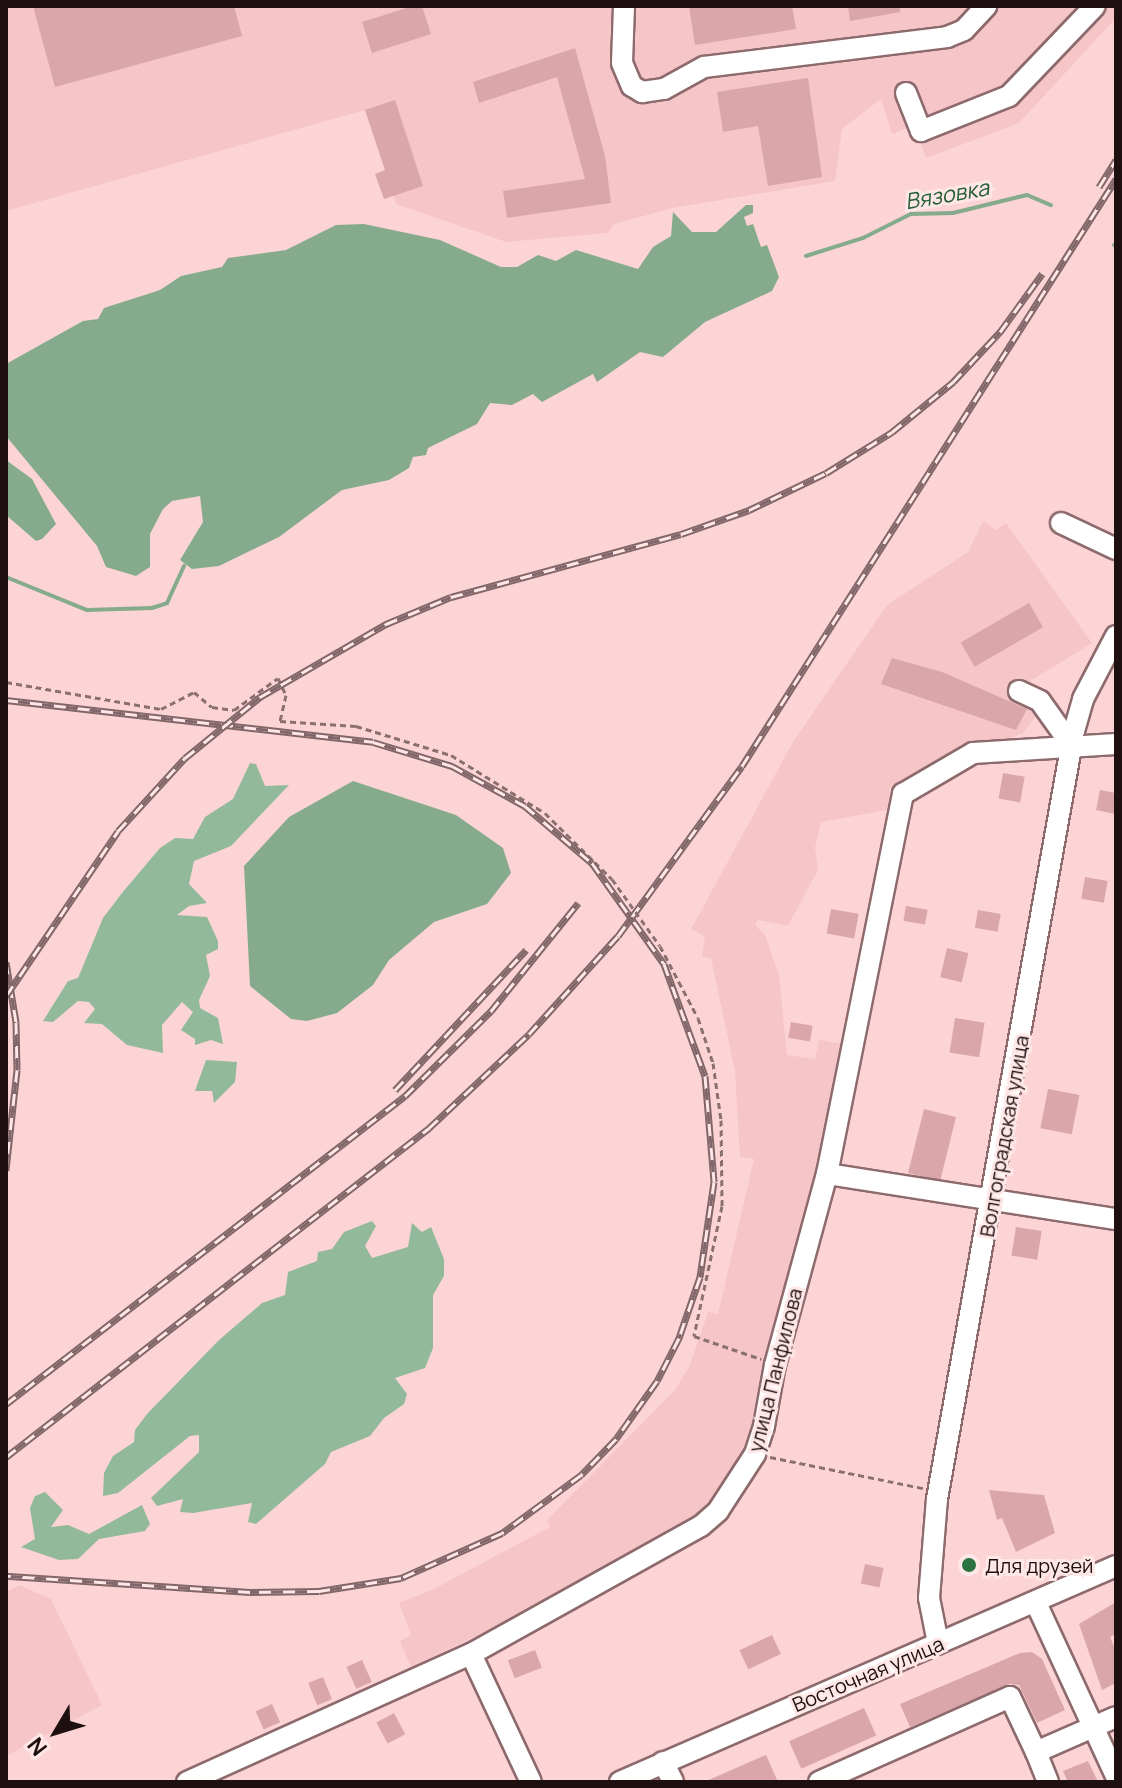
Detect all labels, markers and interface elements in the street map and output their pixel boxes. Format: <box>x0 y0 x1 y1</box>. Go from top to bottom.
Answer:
water label: Вязовка <box>903 175 991 215</box>
street label: Волгоградская улица <box>974 1033 1034 1239</box>
street label: улица Панфилова <box>743 1285 807 1455</box>
place label: Для друзей <box>985 1553 1093 1577</box>
marker: Для друзей <box>960 1556 978 1574</box>
street label: Восточная улица <box>789 1631 947 1717</box>
north arrow <box>16 1692 96 1772</box>
text: N <box>20 1731 54 1762</box>

